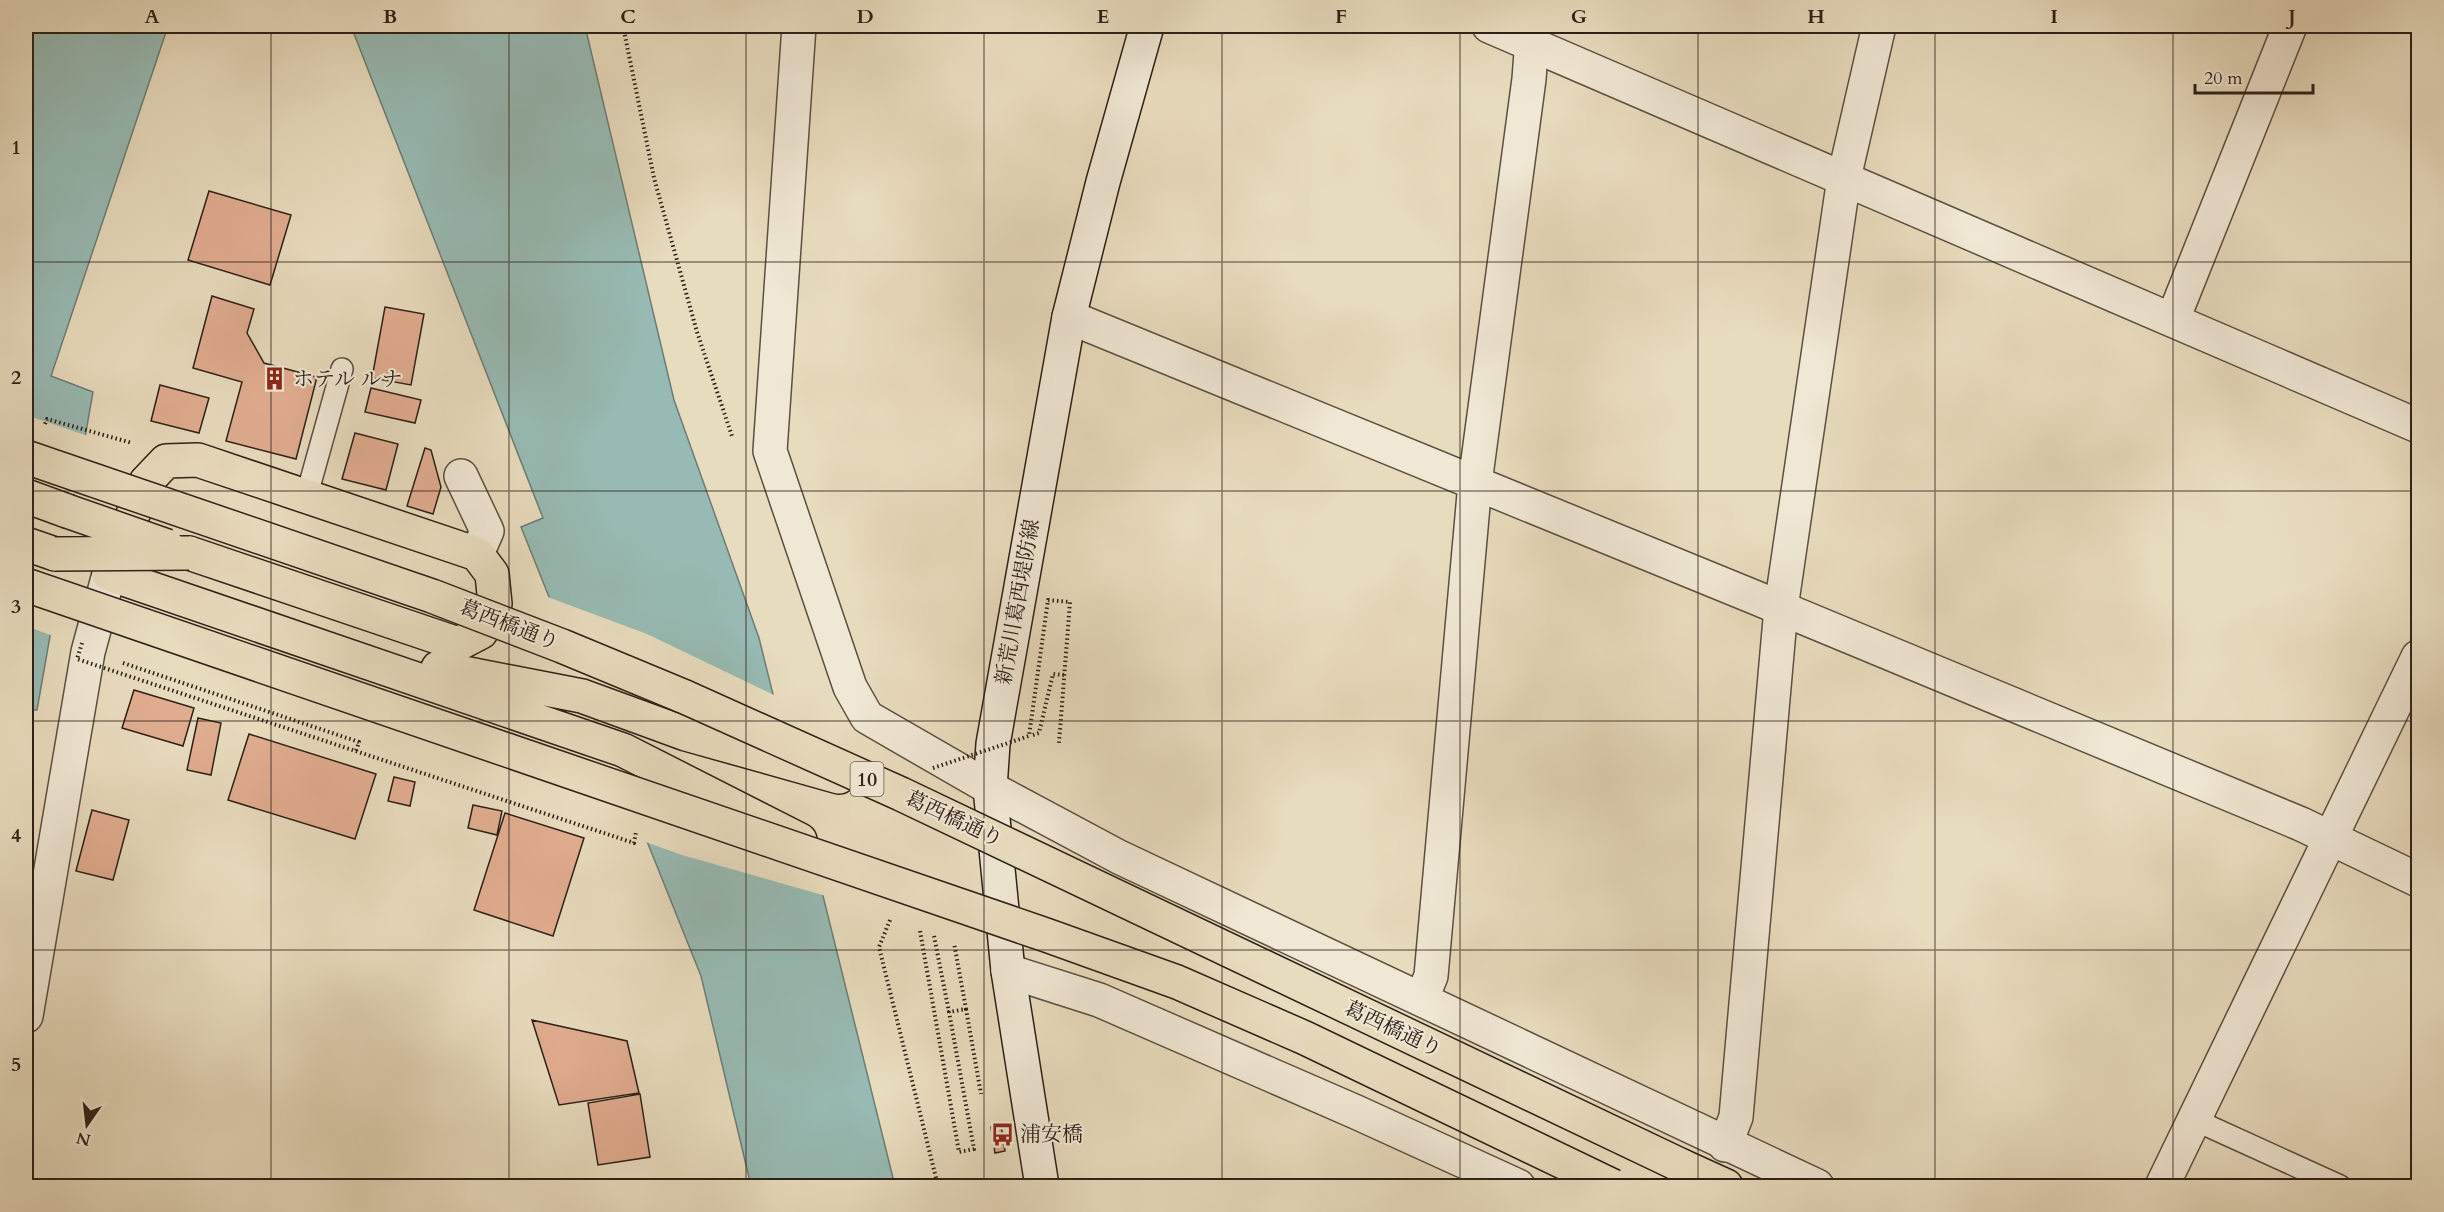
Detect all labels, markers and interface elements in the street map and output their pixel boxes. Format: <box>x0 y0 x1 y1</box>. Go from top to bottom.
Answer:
text: A <box>144 3 160 30</box>
text: B <box>383 3 397 30</box>
text: C <box>620 3 636 30</box>
text: D <box>856 3 874 30</box>
text: E <box>1097 3 1109 30</box>
text: F <box>1335 3 1347 30</box>
text: G <box>1571 3 1587 30</box>
text: H <box>1807 3 1825 30</box>
text: I <box>2050 3 2058 30</box>
text: J <box>2285 3 2296 30</box>
scale bar <box>2195 57 2314 95</box>
text: 20 m <box>2204 66 2243 91</box>
text: 1 <box>11 134 21 161</box>
text: 2 <box>11 364 21 391</box>
place label: ホテル ルナ <box>293 365 403 394</box>
building icon: ホテル ルナ <box>262 366 288 392</box>
street label: 新荒川葛西堤防線 <box>989 517 1047 687</box>
text: 3 <box>11 593 21 620</box>
street label: 葛西橋通り <box>455 593 563 657</box>
road number: 10 <box>850 762 884 796</box>
street label: 葛西橋通り <box>900 784 1008 854</box>
text: 4 <box>11 822 21 849</box>
street label: 葛西橋通り <box>1339 994 1447 1064</box>
text: 5 <box>11 1051 21 1078</box>
north arrow <box>57 1095 117 1155</box>
place label: 浦安橋 <box>1020 1120 1083 1149</box>
bus stop icon: 浦安橋 <box>989 1121 1015 1147</box>
text: N <box>74 1126 93 1151</box>

